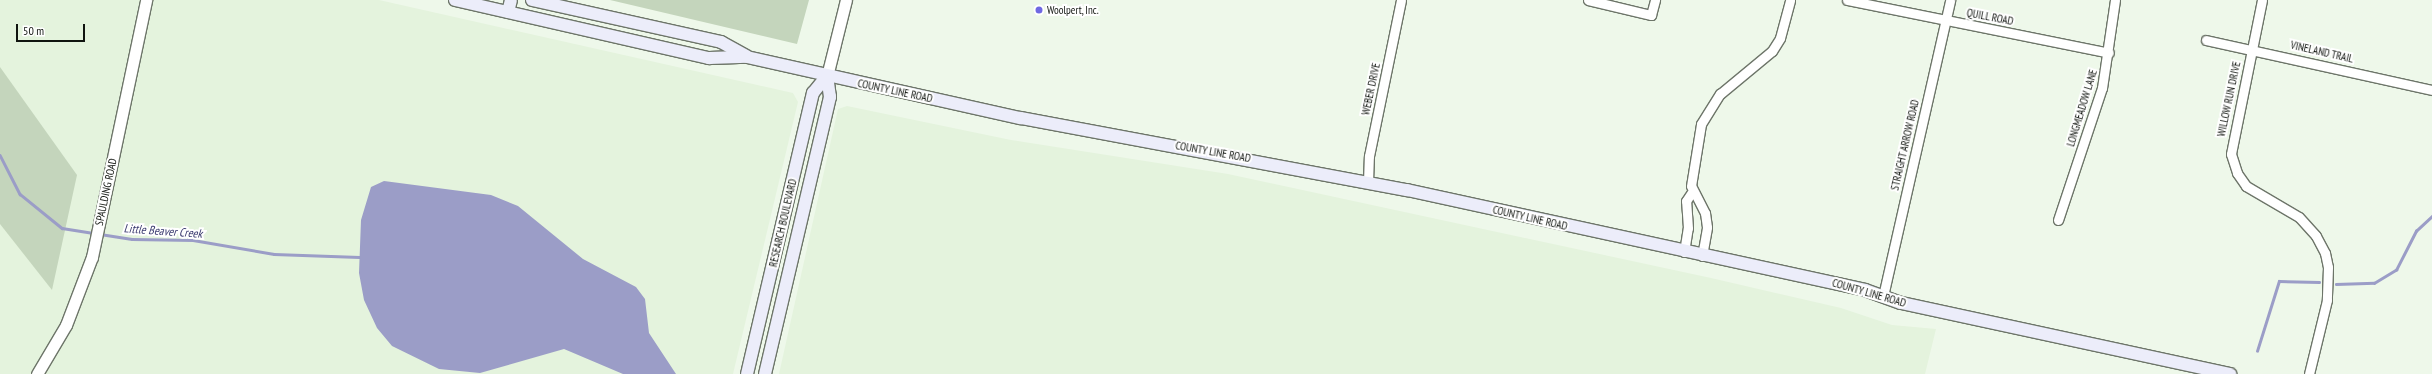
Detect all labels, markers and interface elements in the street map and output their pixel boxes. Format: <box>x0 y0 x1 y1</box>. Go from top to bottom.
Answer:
place label: Woolpert, Inc. <box>1047 3 1099 17</box>
marker: Woolpert, Inc. <box>1034 5 1044 15</box>
street label: QUILL ROAD <box>1965 6 2015 28</box>
scale bar <box>18 16 87 42</box>
text: 50 m <box>23 23 44 38</box>
street label: VINELAND TRAIL <box>2289 38 2355 66</box>
street label: WILLOW RUN DRIVE <box>2215 60 2243 138</box>
street label: WEBER DRIVE <box>1359 62 1383 116</box>
street label: LONGMEADOW LANE <box>2064 68 2100 148</box>
street label: COUNTY LINE ROAD <box>856 77 934 105</box>
street label: STRAIGHT ARROW ROAD <box>1888 98 1922 192</box>
street label: COUNTY LINE ROAD <box>1174 139 1252 165</box>
street label: SPAULDING ROAD <box>92 157 120 227</box>
street label: RESEARCH BOULEVARD <box>766 178 800 268</box>
street label: COUNTY LINE ROAD <box>1491 203 1569 233</box>
water label: Little Beaver Creek <box>123 221 203 241</box>
street label: COUNTY LINE ROAD <box>1830 276 1908 310</box>

